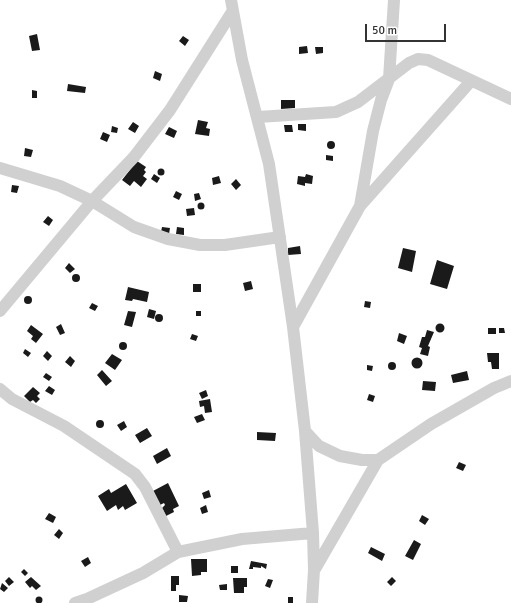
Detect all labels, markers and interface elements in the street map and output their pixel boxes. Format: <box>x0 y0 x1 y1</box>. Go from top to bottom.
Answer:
scale bar <box>367 16 448 42</box>
text: 50 m <box>372 23 397 38</box>

